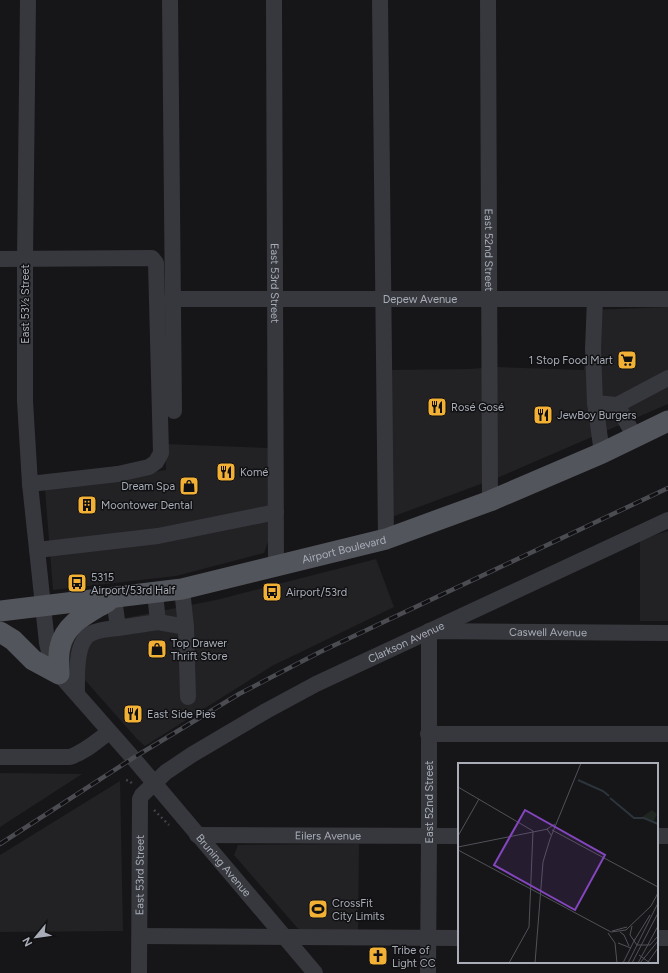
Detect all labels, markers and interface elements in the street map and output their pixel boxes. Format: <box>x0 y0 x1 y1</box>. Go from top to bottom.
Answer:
street label: East 52nd Street <box>482 209 495 291</box>
street label: East 53rd Street <box>268 243 281 323</box>
street label: East 53½ Street <box>19 264 32 344</box>
street label: Depew Avenue <box>383 293 457 306</box>
supermarket icon: 1 Stop Food Mart <box>616 349 638 371</box>
place label: 1 Stop Food Mart <box>529 354 613 367</box>
restaurant icon: Rosé Gosé <box>426 396 448 418</box>
place label: Rosé Gosé <box>451 401 504 414</box>
restaurant icon: JewBoy Burgers <box>532 404 554 426</box>
place label: JewBoy Burgers <box>557 409 637 422</box>
restaurant icon: Komé <box>215 461 237 483</box>
place label: Komé <box>240 466 268 479</box>
shop icon: Dream Spa <box>178 475 200 497</box>
place label: Dream Spa <box>121 480 175 493</box>
building icon: Moontower Dental <box>76 494 98 516</box>
place label: Moontower Dental <box>101 499 192 512</box>
street label: Airport Boulevard <box>301 533 387 566</box>
place label: 5315 Airport/53rd Half <box>91 571 176 597</box>
bus stop icon: 5315 Airport/53rd Half <box>66 572 88 594</box>
bus stop icon: Airport/53rd <box>261 581 283 603</box>
place label: Airport/53rd <box>286 586 347 599</box>
street label: Clarkson Avenue <box>366 619 446 666</box>
street label: Caswell Avenue <box>509 626 587 639</box>
place label: Top Drawer Thrift Store <box>171 637 227 663</box>
shop icon: Top Drawer Thrift Store <box>146 638 168 660</box>
restaurant icon: East Side Pies <box>122 703 144 725</box>
place label: East Side Pies <box>147 708 216 721</box>
street label: East 52nd Street <box>423 761 436 843</box>
inset map <box>458 763 658 963</box>
street label: Eilers Avenue <box>295 829 361 843</box>
street label: Bruning Avenue <box>193 832 253 899</box>
street label: East 53rd Street <box>133 835 147 915</box>
place label: CrossFit City Limits <box>332 897 385 923</box>
sports icon: CrossFit City Limits <box>307 898 329 920</box>
north arrow <box>16 917 56 957</box>
text: N <box>20 935 35 948</box>
place label: Tribe of Light CC <box>392 944 436 970</box>
church icon: Tribe of Light CC <box>367 945 389 967</box>

